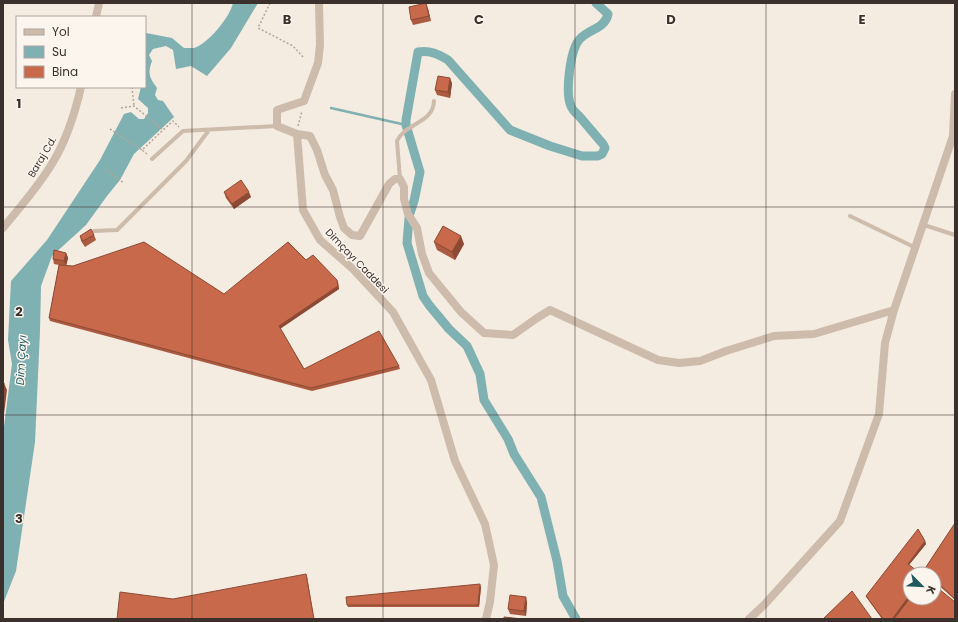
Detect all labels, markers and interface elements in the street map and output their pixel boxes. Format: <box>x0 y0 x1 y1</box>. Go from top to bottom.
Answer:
text: B <box>283 10 292 29</box>
text: C <box>474 10 484 29</box>
text: D <box>666 10 676 29</box>
text: E <box>858 10 866 29</box>
legend <box>16 16 146 88</box>
text: Yol <box>52 23 70 40</box>
text: Su <box>52 43 67 60</box>
text: Bina <box>52 63 78 80</box>
text: 1 <box>17 94 21 113</box>
street label: Baraj Cd. <box>24 134 60 180</box>
street label: Dimçayı Caddesi <box>322 225 392 297</box>
text: 2 <box>15 302 23 321</box>
water label: Dim Çayı <box>12 334 30 385</box>
text: 3 <box>15 509 23 528</box>
north arrow <box>902 566 942 606</box>
text: K <box>922 583 940 597</box>

